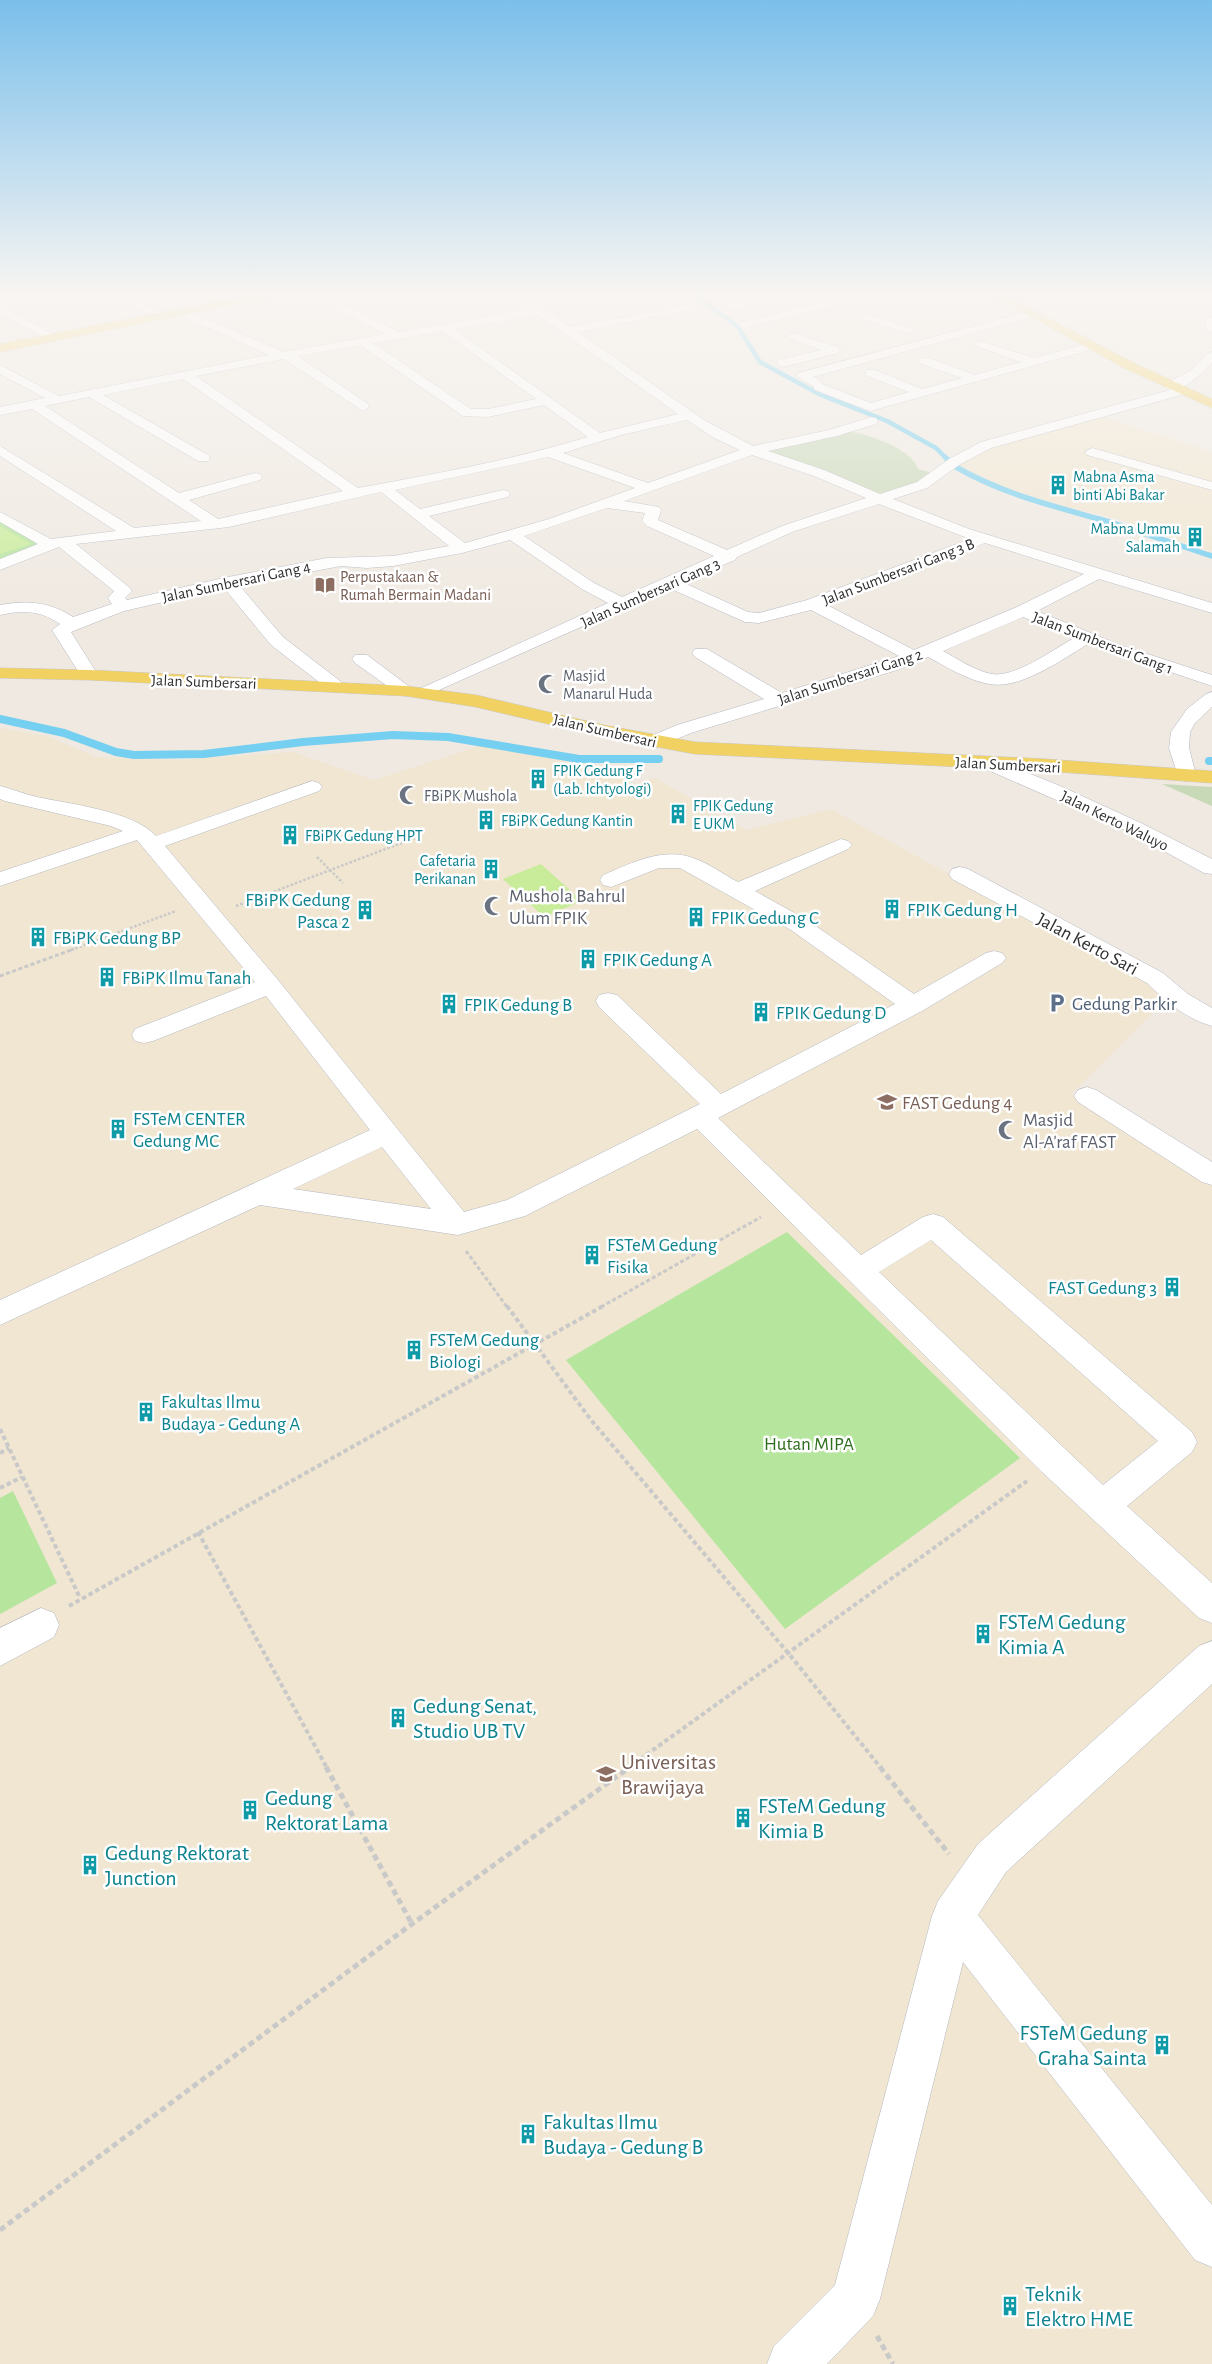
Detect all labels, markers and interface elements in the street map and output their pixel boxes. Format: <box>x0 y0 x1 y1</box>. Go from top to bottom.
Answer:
place label: Mabna Asma binti Abi Bakar <box>1073 469 1165 503</box>
building icon: Mabna Asma binti Abi Bakar <box>1047 474 1069 496</box>
place label: Mabna Ummu Salamah <box>1090 521 1180 555</box>
building icon: Mabna Ummu Salamah <box>1184 526 1206 548</box>
street label: Jalan Sumbersari Gang 3 B <box>820 536 976 608</box>
street label: Jalan Sumbersari Gang 3 <box>579 555 722 631</box>
street label: Jalan Sumbersari Gang 4 <box>161 558 312 606</box>
place label: Perpustakaan & Rumah Bermain Madani <box>340 569 491 603</box>
library icon: Perpustakaan & Rumah Bermain Madani <box>314 574 336 596</box>
street label: Jalan Sumbersari Gang 1 <box>1030 609 1175 677</box>
street label: Jalan Sumbersari Gang 2 <box>776 646 924 708</box>
place label: Masjid Manarul Huda <box>563 668 653 702</box>
street label: Jalan Sumbersari <box>151 672 257 692</box>
mosque icon: Masjid Manarul Huda <box>537 673 559 695</box>
street label: Jalan Sumbersari <box>552 711 658 751</box>
street label: Jalan Sumbersari <box>955 754 1061 776</box>
place label: FPIK Gedung F (Lab. Ichtyologi) <box>553 763 652 798</box>
building icon: FPIK Gedung F (Lab. Ichtyologi) <box>527 768 549 790</box>
mosque icon: FBiPK Mushola <box>398 784 420 806</box>
place label: FBiPK Mushola <box>424 788 517 804</box>
street label: Jalan Kerto Waluyo <box>1058 788 1171 855</box>
place label: FPIK Gedung E UKM <box>693 798 773 832</box>
building icon: FPIK Gedung E UKM <box>667 803 689 825</box>
building icon: FBiPK Gedung Kantin <box>475 809 497 831</box>
place label: FBiPK Gedung Kantin <box>501 813 633 829</box>
building icon: FBiPK Gedung HPT <box>279 824 301 846</box>
place label: FBiPK Gedung HPT <box>305 828 423 844</box>
place label: Cafetaria Perikanan <box>414 853 476 887</box>
building icon: Cafetaria Perikanan <box>480 858 502 880</box>
place label: Mushola Bahrul Ulum FPIK <box>509 887 625 928</box>
place label: FBiPK Gedung Pasca 2 <box>245 891 351 932</box>
mosque icon: Mushola Bahrul Ulum FPIK <box>483 895 505 917</box>
building icon: FPIK Gedung H <box>881 898 903 920</box>
building icon: FBiPK Gedung Pasca 2 <box>354 899 376 921</box>
place label: FPIK Gedung H <box>907 901 1018 920</box>
building icon: FPIK Gedung C <box>685 906 707 928</box>
place label: FPIK Gedung C <box>711 909 819 928</box>
street label: Jalan Kerto Sari <box>1034 910 1141 979</box>
building icon: FBiPK Gedung BP <box>27 926 49 948</box>
place label: FBiPK Gedung BP <box>53 929 181 948</box>
building icon: FPIK Gedung A <box>577 948 599 970</box>
place label: FPIK Gedung A <box>603 951 712 970</box>
building icon: FBiPK Ilmu Tanah <box>96 966 118 988</box>
place label: FBiPK Ilmu Tanah <box>122 969 251 988</box>
parking icon: Gedung Parkir <box>1046 992 1068 1014</box>
building icon: FPIK Gedung B <box>438 993 460 1015</box>
place label: Gedung Parkir <box>1072 995 1177 1014</box>
place label: FPIK Gedung B <box>464 996 572 1015</box>
building icon: FPIK Gedung D <box>750 1001 772 1023</box>
place label: FPIK Gedung D <box>776 1004 886 1023</box>
school or university icon: FAST Gedung 4 <box>876 1091 898 1113</box>
place label: FAST Gedung 4 <box>902 1094 1012 1113</box>
place label: FSTeM CENTER Gedung MC <box>133 1110 246 1151</box>
place label: Masjid Al-A'raf FAST <box>1023 1111 1116 1152</box>
building icon: FSTeM CENTER Gedung MC <box>107 1118 129 1140</box>
mosque icon: Masjid Al-A'raf FAST <box>997 1119 1019 1141</box>
place label: FSTeM Gedung Fisika <box>607 1236 718 1277</box>
building icon: FSTeM Gedung Fisika <box>581 1244 603 1266</box>
building icon: FAST Gedung 3 <box>1161 1276 1183 1298</box>
place label: FAST Gedung 3 <box>1048 1279 1157 1298</box>
place label: FSTeM Gedung Biologi <box>429 1331 540 1372</box>
building icon: FSTeM Gedung Biologi <box>403 1339 425 1361</box>
place label: Fakultas Ilmu Budaya - Gedung A <box>161 1393 300 1434</box>
building icon: Fakultas Ilmu Budaya - Gedung A <box>135 1401 157 1423</box>
park label: Hutan MIPA <box>764 1435 854 1454</box>
place label: FSTeM Gedung Kimia A <box>998 1611 1126 1658</box>
building icon: FSTeM Gedung Kimia A <box>972 1623 994 1645</box>
place label: Gedung Senat, Studio UB TV <box>413 1695 537 1742</box>
building icon: Gedung Senat, Studio UB TV <box>387 1707 409 1729</box>
place label: Universitas Brawijaya <box>621 1751 716 1798</box>
school or university icon: Universitas Brawijaya <box>595 1763 617 1785</box>
place label: Gedung Rektorat Lama <box>265 1787 388 1834</box>
place label: FSTeM Gedung Kimia B <box>758 1795 886 1842</box>
building icon: Gedung Rektorat Lama <box>239 1799 261 1821</box>
building icon: FSTeM Gedung Kimia B <box>732 1807 754 1829</box>
place label: Gedung Rektorat Junction <box>105 1842 249 1889</box>
building icon: Gedung Rektorat Junction <box>79 1854 101 1876</box>
place label: FSTeM Gedung Graha Sainta <box>1020 2022 1147 2069</box>
building icon: FSTeM Gedung Graha Sainta <box>1151 2034 1173 2056</box>
place label: Fakultas Ilmu Budaya - Gedung B <box>543 2111 703 2158</box>
building icon: Fakultas Ilmu Budaya - Gedung B <box>517 2123 539 2145</box>
place label: Teknik Elektro HME <box>1025 2283 1133 2330</box>
building icon: Teknik Elektro HME <box>999 2295 1021 2317</box>

